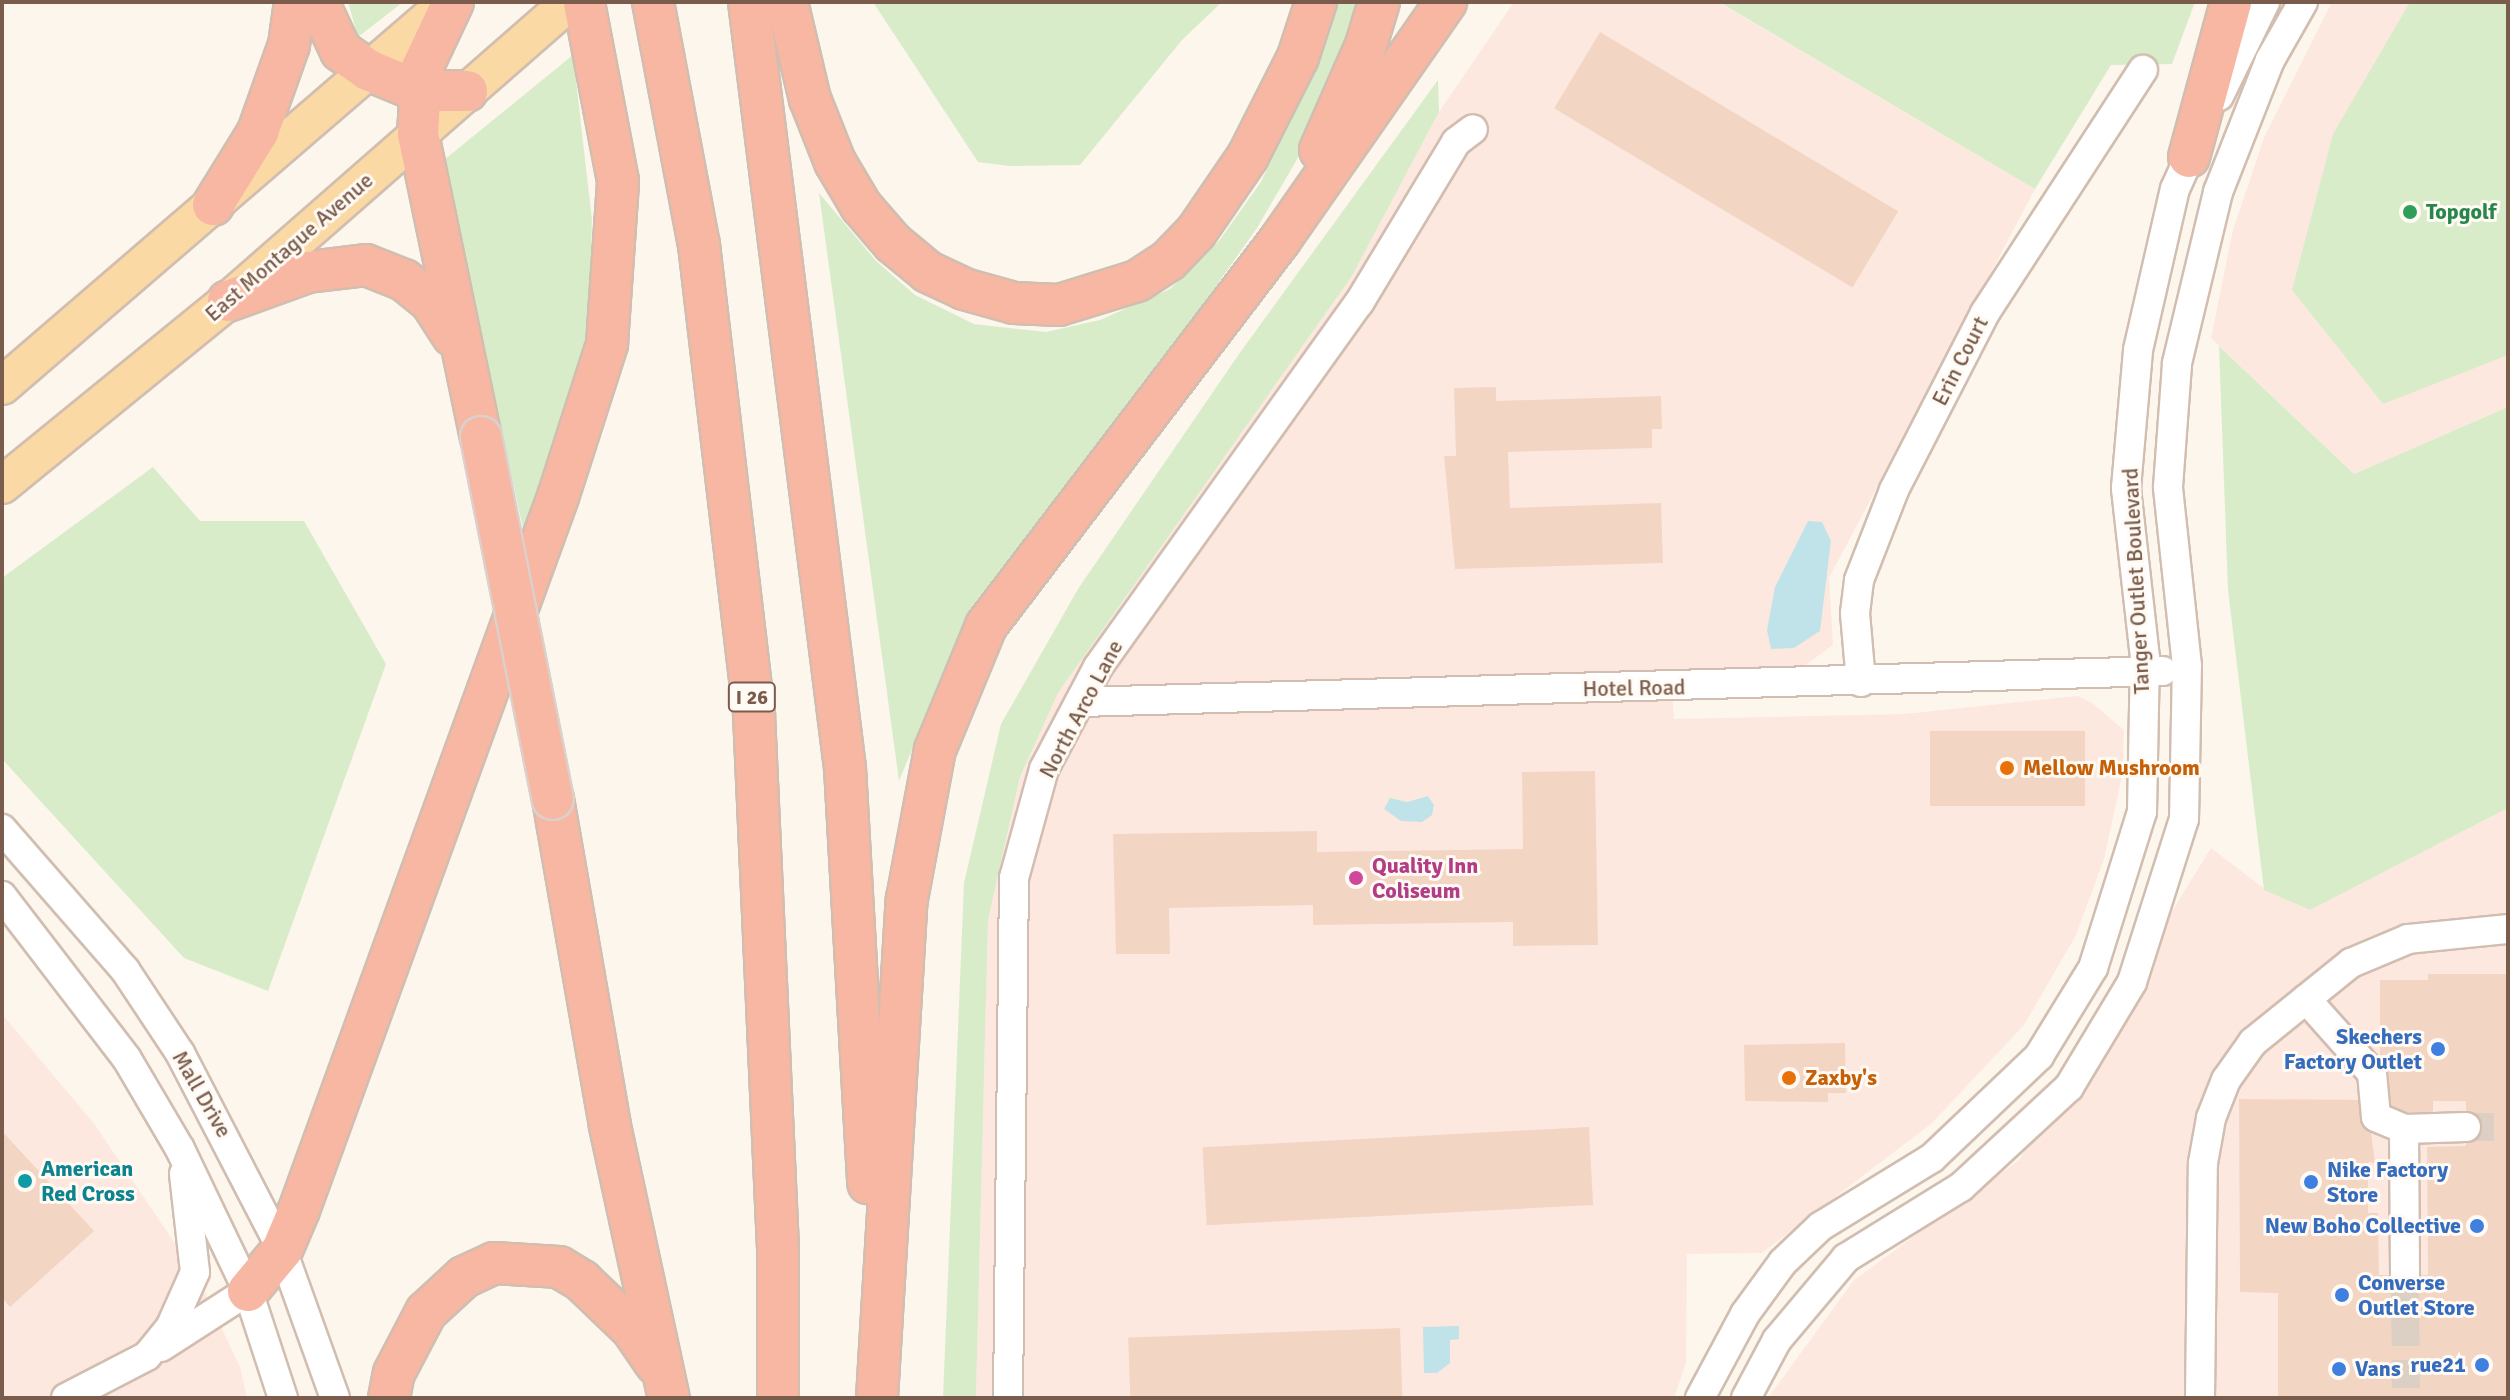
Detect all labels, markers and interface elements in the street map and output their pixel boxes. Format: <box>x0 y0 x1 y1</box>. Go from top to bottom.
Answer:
street label: East Montague Avenue <box>200 167 378 327</box>
place label: Topgolf <box>2426 199 2496 225</box>
marker: Topgolf <box>2401 203 2419 221</box>
street label: Erin Court <box>1926 312 1994 410</box>
street label: Tanger Outlet Boulevard <box>2117 467 2155 695</box>
street label: North Arco Lane <box>1034 635 1128 783</box>
street label: Hotel Road <box>1582 674 1686 702</box>
road number: I 26 <box>726 681 778 713</box>
place label: Mellow Mushroom <box>2023 755 2200 781</box>
marker: Mellow Mushroom <box>1998 759 2016 777</box>
place label: Quality Inn Coliseum <box>1372 852 1478 904</box>
marker: Quality Inn Coliseum <box>1347 869 1365 887</box>
place label: Skechers Factory Outlet <box>2284 1023 2422 1074</box>
marker: Skechers Factory Outlet <box>2429 1040 2447 1058</box>
street label: Mall Drive <box>167 1046 237 1142</box>
place label: Zaxby's <box>1805 1065 1877 1091</box>
marker: Zaxby's <box>1780 1069 1798 1087</box>
place label: American Red Cross <box>41 1155 135 1206</box>
place label: Nike Factory Store <box>2327 1156 2448 1208</box>
marker: American Red Cross <box>16 1172 34 1190</box>
marker: Nike Factory Store <box>2302 1173 2320 1191</box>
place label: New Boho Collective <box>2265 1213 2461 1239</box>
marker: New Boho Collective <box>2468 1217 2486 1235</box>
place label: Converse Outlet Store <box>2358 1269 2475 1320</box>
marker: Converse Outlet Store <box>2333 1286 2351 1304</box>
place label: rue21 <box>2411 1352 2466 1378</box>
place label: Vans <box>2355 1356 2401 1382</box>
marker: rue21 <box>2473 1356 2491 1374</box>
marker: Vans <box>2330 1360 2348 1378</box>

